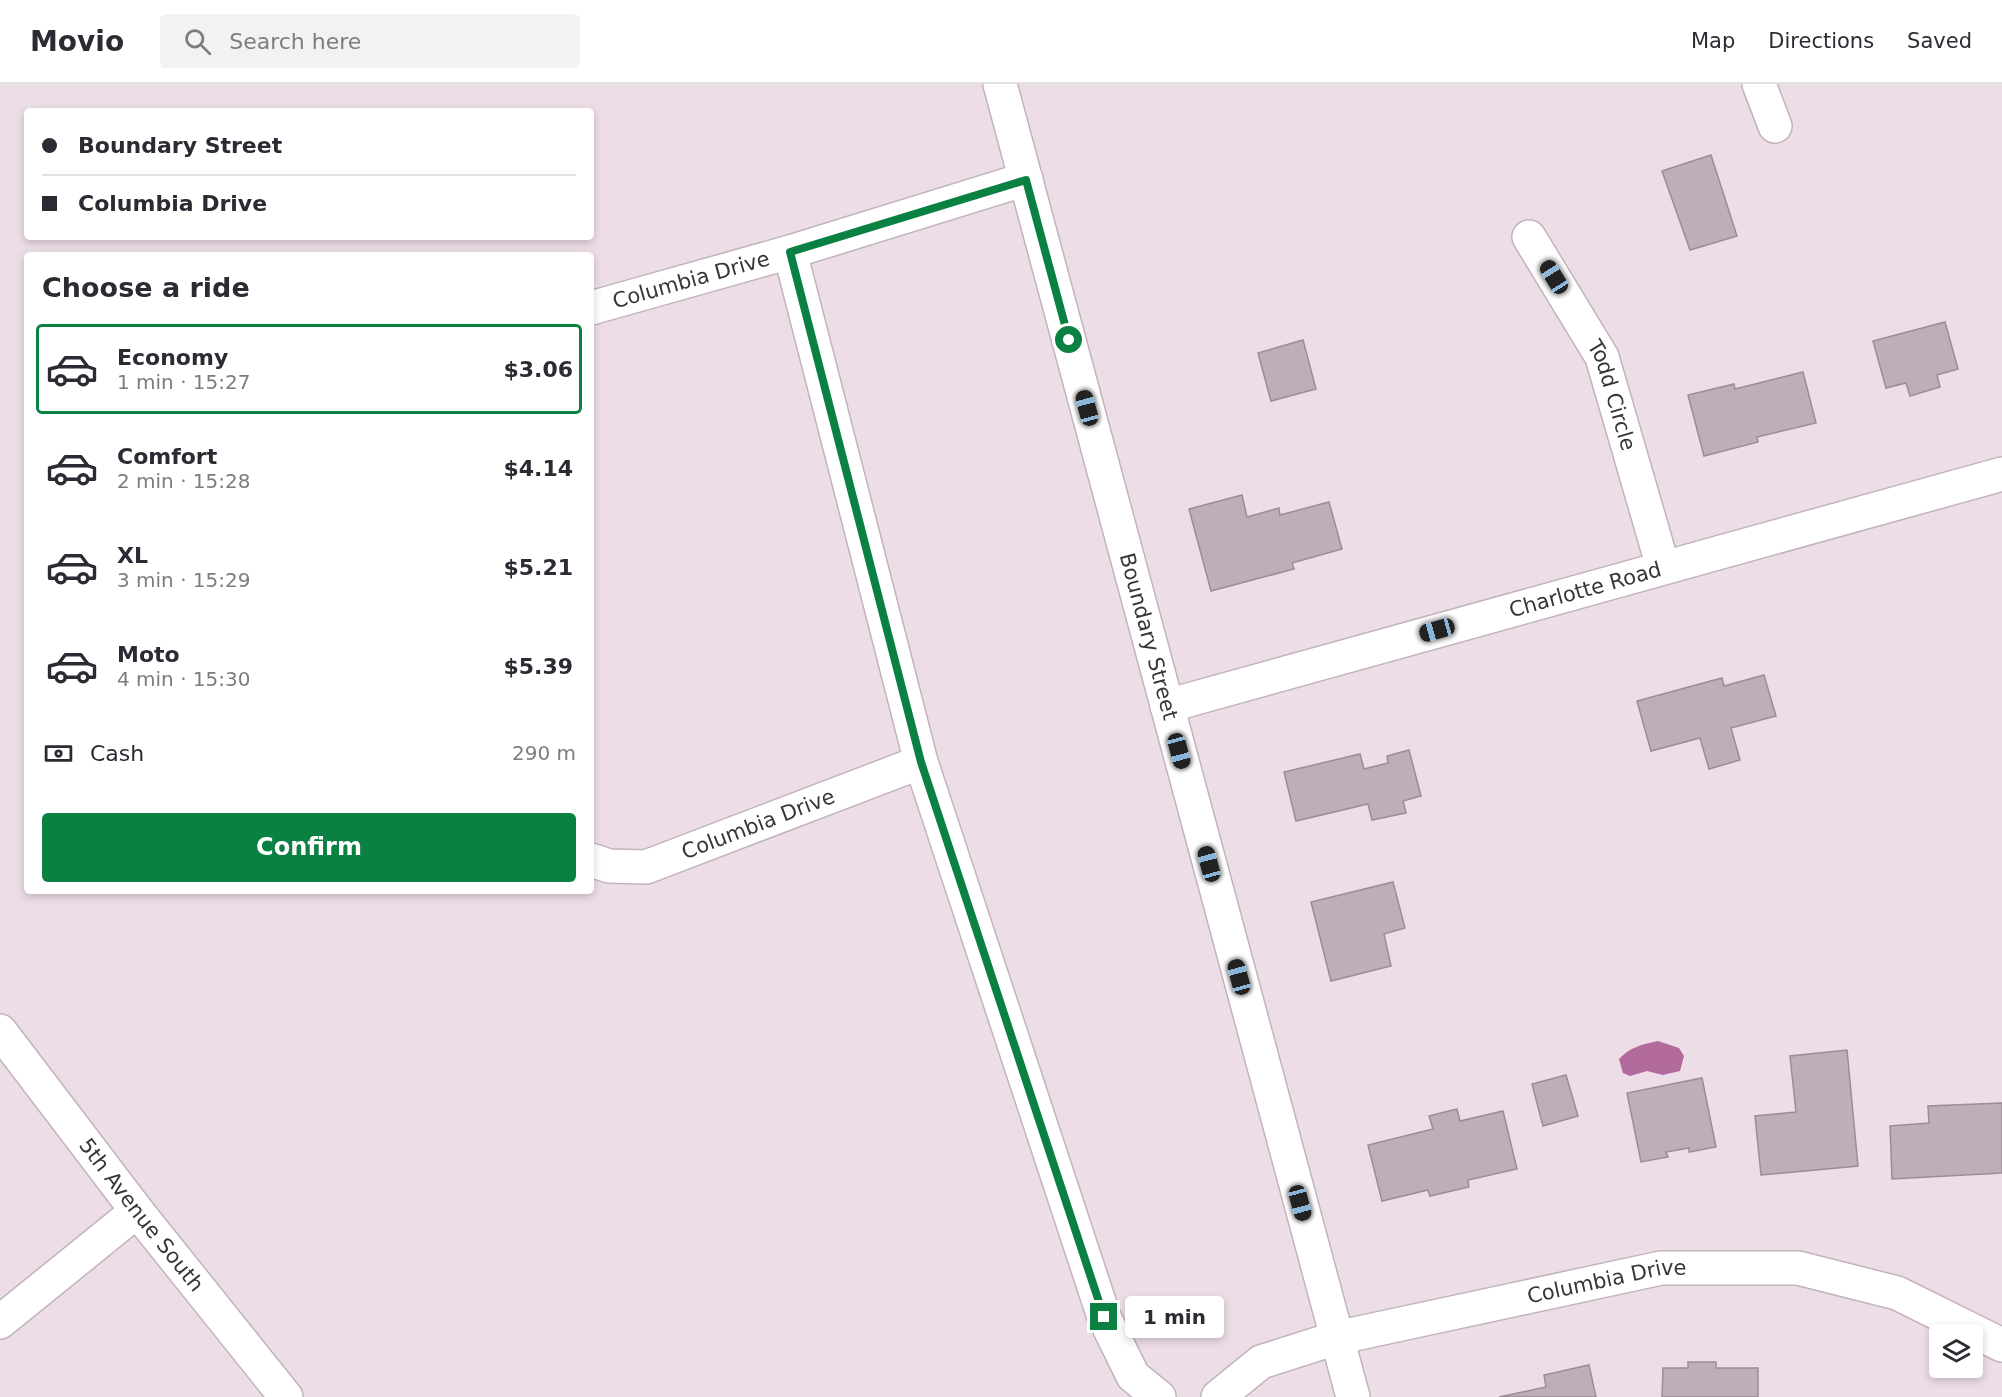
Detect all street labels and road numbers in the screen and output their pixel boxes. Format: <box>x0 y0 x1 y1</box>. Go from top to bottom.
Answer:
street label: Columbia Drive <box>610 246 772 313</box>
street label: Todd Circle <box>1582 335 1641 453</box>
street label: Boundary Street <box>1115 550 1182 722</box>
street label: Charlotte Road <box>1506 557 1664 622</box>
street label: Columbia Drive <box>678 784 838 864</box>
street label: 5th Avenue South <box>74 1134 209 1296</box>
street label: Columbia Drive <box>1525 1256 1686 1308</box>

